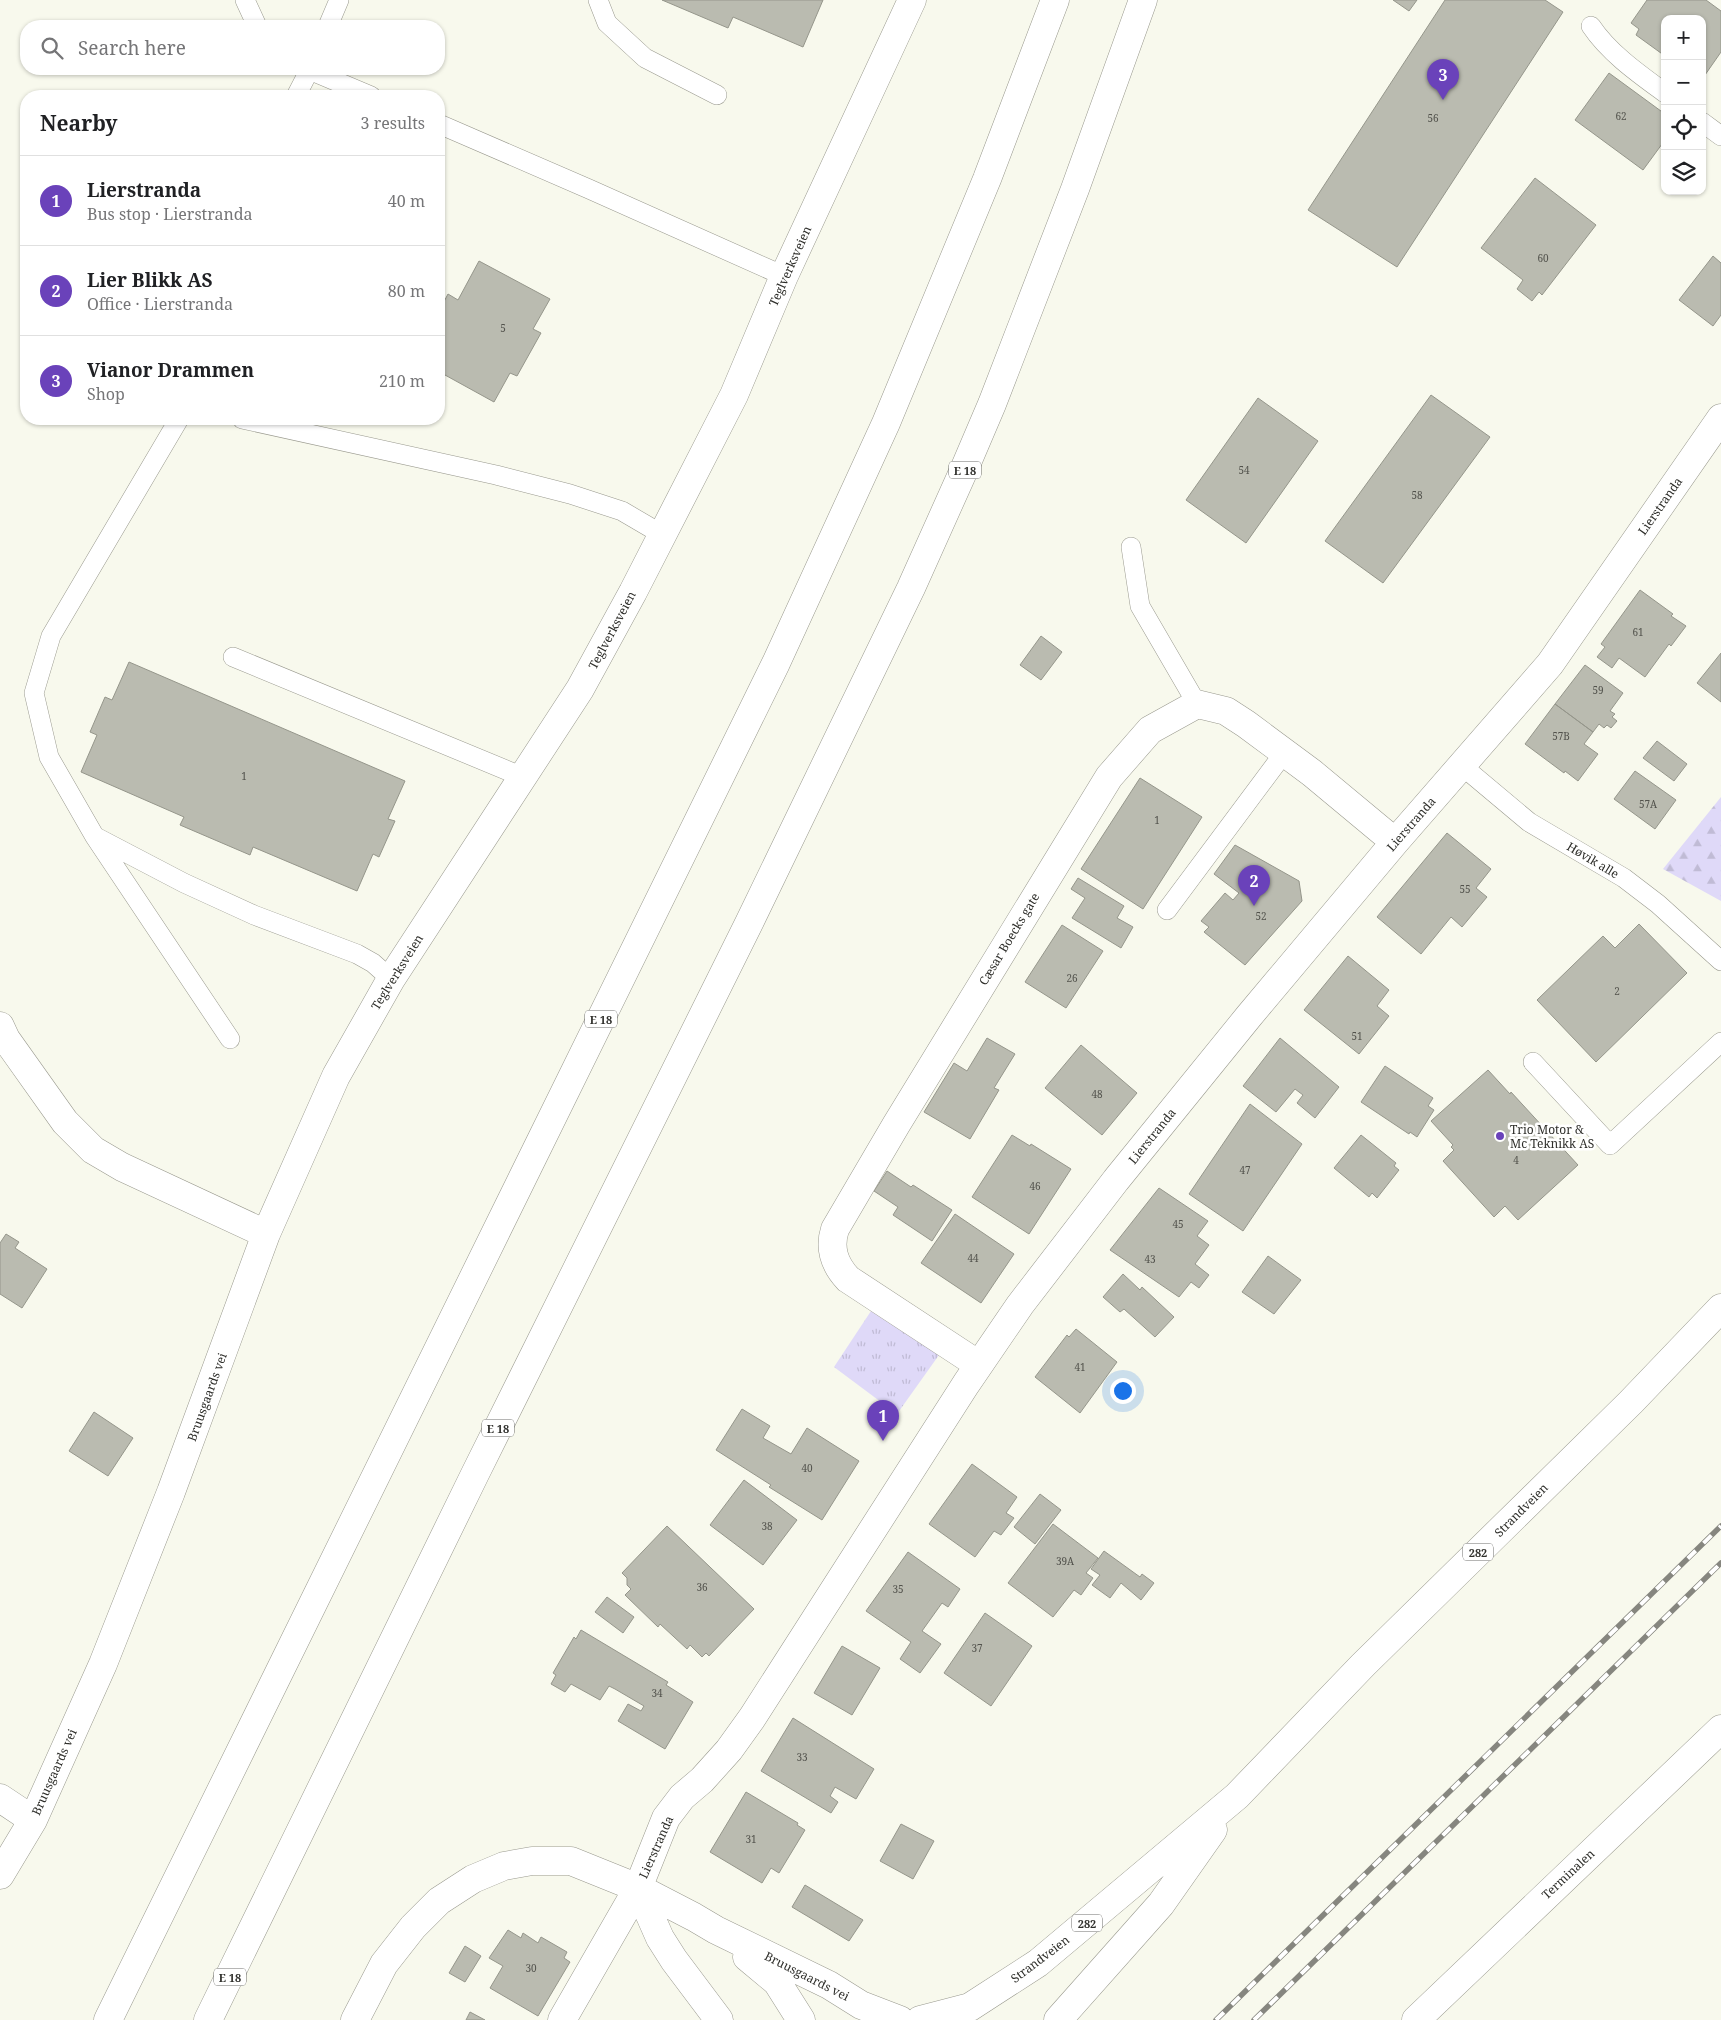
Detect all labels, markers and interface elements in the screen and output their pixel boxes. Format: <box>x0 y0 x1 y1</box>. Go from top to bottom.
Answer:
map controls <box>1661 15 1706 195</box>
button: + <box>1661 15 1706 60</box>
search box <box>20 20 445 75</box>
icon: search <box>38 34 66 62</box>
text: Search here <box>78 35 186 61</box>
pin: 3 <box>1427 59 1459 100</box>
button: − <box>1661 60 1706 105</box>
button: locate <box>1661 105 1706 150</box>
text: Nearby <box>40 109 118 137</box>
house number: 62 <box>1615 109 1627 123</box>
house number: 56 <box>1427 111 1439 125</box>
text: 3 results <box>361 112 425 134</box>
button: layers <box>1661 150 1706 195</box>
text: Lierstranda <box>87 177 201 203</box>
text: 1 <box>51 190 61 212</box>
text: 40 m <box>388 190 425 212</box>
text: Bus stop · Lierstranda <box>87 203 253 225</box>
street label: Teglverksveien <box>765 223 815 309</box>
house number: 60 <box>1537 251 1549 265</box>
text: Lier Blikk AS <box>87 267 212 293</box>
text: 2 <box>51 280 61 302</box>
text: 80 m <box>388 280 425 302</box>
text: Office · Lierstranda <box>87 293 233 315</box>
house number: 5 <box>500 321 506 335</box>
text: Vianor Drammen <box>87 357 254 383</box>
text: 3 <box>51 370 61 392</box>
text: 210 m <box>379 370 425 392</box>
text: Shop <box>87 383 125 405</box>
road number: E 18 <box>949 462 981 478</box>
house number: 54 <box>1238 463 1250 477</box>
street label: Lierstranda <box>1634 473 1686 538</box>
house number: 58 <box>1411 488 1423 502</box>
street label: Teglverksveien <box>584 588 640 672</box>
house number: 61 <box>1632 625 1644 639</box>
house number: 59 <box>1592 683 1604 697</box>
house number: 57B <box>1552 729 1570 743</box>
house number: 1 <box>241 769 247 783</box>
street label: Lierstranda <box>1383 793 1440 855</box>
house number: 57A <box>1639 797 1658 811</box>
house number: 1 <box>1154 813 1160 827</box>
street label: Høvik alle <box>1564 838 1622 882</box>
pin: 2 <box>1238 865 1270 906</box>
house number: 55 <box>1459 882 1471 896</box>
street label: Cæsar Boecks gate <box>975 890 1043 988</box>
house number: 52 <box>1255 909 1267 923</box>
street label: Teglverksveien <box>367 931 427 1013</box>
house number: 26 <box>1066 971 1078 985</box>
house number: 2 <box>1614 984 1620 998</box>
road number: E 18 <box>585 1011 617 1028</box>
house number: 51 <box>1351 1029 1363 1043</box>
house number: 48 <box>1091 1087 1103 1101</box>
street label: Lierstranda <box>1124 1104 1180 1167</box>
place label: Trio Motor & Mc Teknikk AS <box>1510 1121 1594 1152</box>
marker: Trio Motor & Mc Teknikk AS <box>1494 1130 1506 1142</box>
house number: 4 <box>1513 1153 1519 1167</box>
house number: 47 <box>1239 1163 1251 1177</box>
house number: 46 <box>1029 1179 1041 1193</box>
house number: 45 <box>1172 1217 1184 1231</box>
house number: 44 <box>967 1251 979 1265</box>
house number: 43 <box>1144 1252 1156 1266</box>
street label: Bruusgaards vei <box>183 1350 231 1444</box>
house number: 41 <box>1074 1360 1086 1374</box>
your location <box>1110 1378 1136 1404</box>
pin: 1 <box>867 1400 899 1441</box>
road number: E 18 <box>482 1420 514 1436</box>
house number: 40 <box>801 1461 813 1475</box>
street label: Strandveien <box>1490 1479 1552 1541</box>
house number: 38 <box>761 1519 773 1533</box>
road number: 282 <box>1463 1544 1493 1560</box>
house number: 39A <box>1056 1554 1075 1568</box>
house number: 36 <box>696 1580 708 1594</box>
house number: 35 <box>892 1582 904 1596</box>
house number: 37 <box>971 1641 983 1655</box>
house number: 34 <box>651 1686 663 1700</box>
street label: Bruusgaards vei <box>27 1726 81 1818</box>
house number: 33 <box>796 1750 808 1764</box>
street label: Lierstranda <box>635 1813 678 1881</box>
house number: 31 <box>745 1832 757 1846</box>
street label: Terminalen <box>1538 1845 1598 1903</box>
road number: 282 <box>1072 1915 1102 1932</box>
street label: Strandveien <box>1007 1931 1073 1987</box>
street label: Bruusgaards vei <box>762 1947 852 2005</box>
house number: 30 <box>525 1961 537 1975</box>
road number: E 18 <box>214 1968 246 1985</box>

